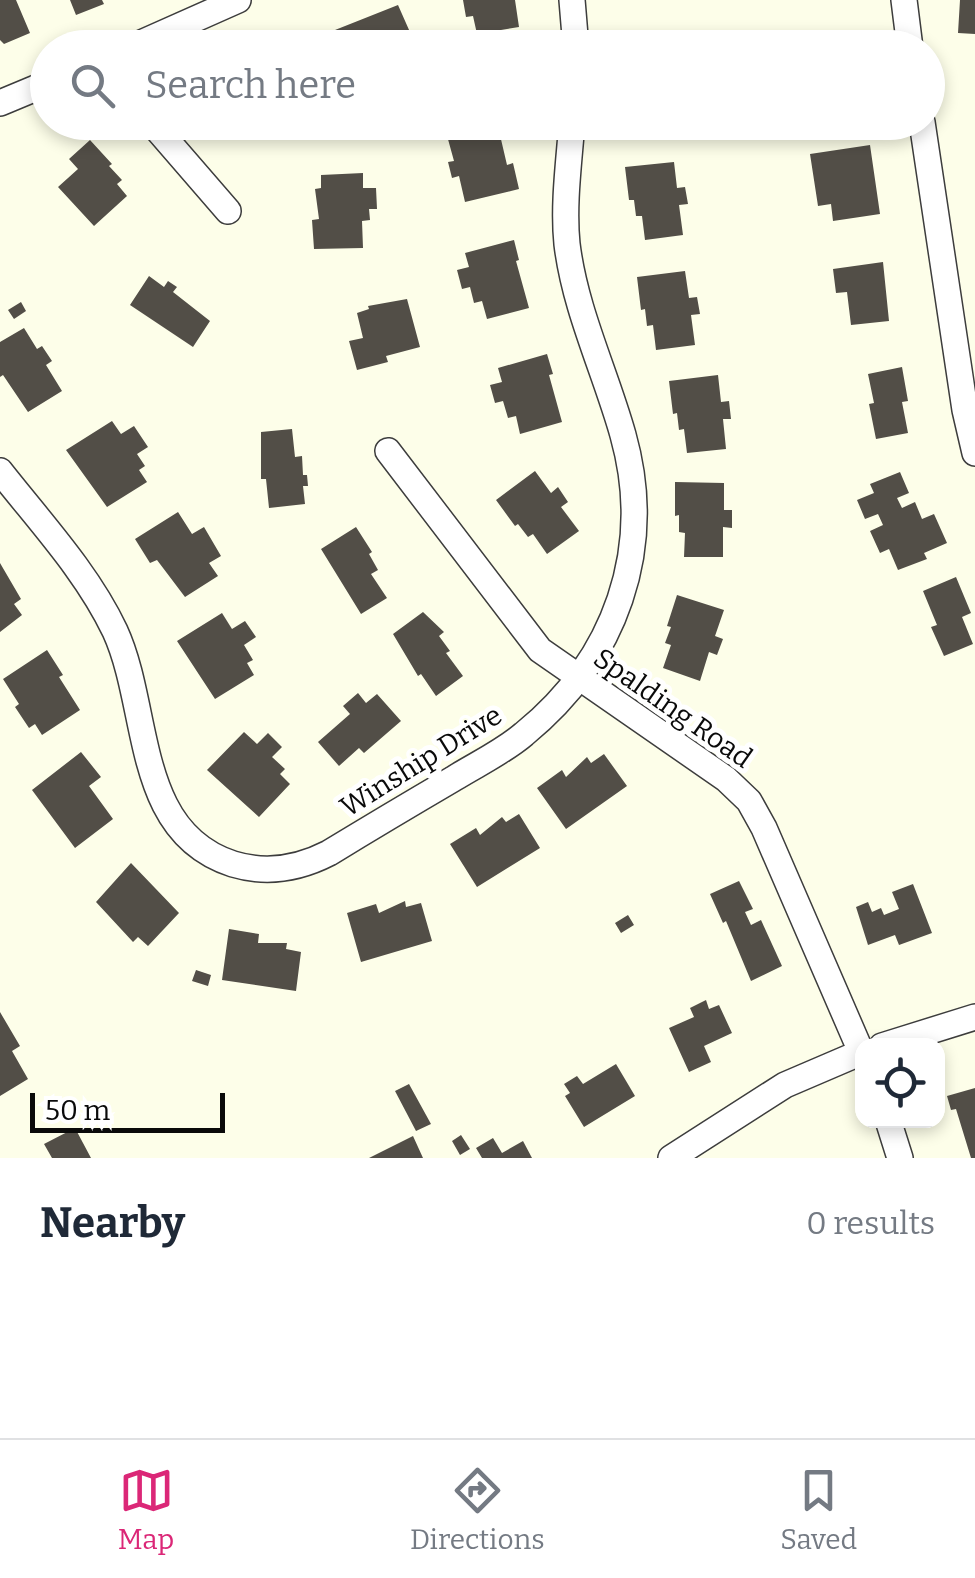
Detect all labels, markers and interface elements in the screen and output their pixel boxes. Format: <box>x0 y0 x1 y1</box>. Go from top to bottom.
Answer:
search box <box>30 30 945 140</box>
icon: search <box>65 58 120 113</box>
text: Search here <box>145 62 356 108</box>
street label: Spalding Road <box>587 641 759 775</box>
street label: Winship Drive <box>334 698 508 824</box>
map controls <box>855 1038 945 1128</box>
button: locate <box>855 1038 945 1128</box>
scale bar <box>30 1088 225 1132</box>
text: 50 m <box>45 1094 110 1127</box>
text: Nearby <box>40 1198 185 1248</box>
text: 0 results <box>806 1204 935 1242</box>
tab: Map <box>118 1463 174 1556</box>
tab: Directions <box>410 1463 545 1556</box>
tab: Saved <box>780 1463 857 1556</box>

